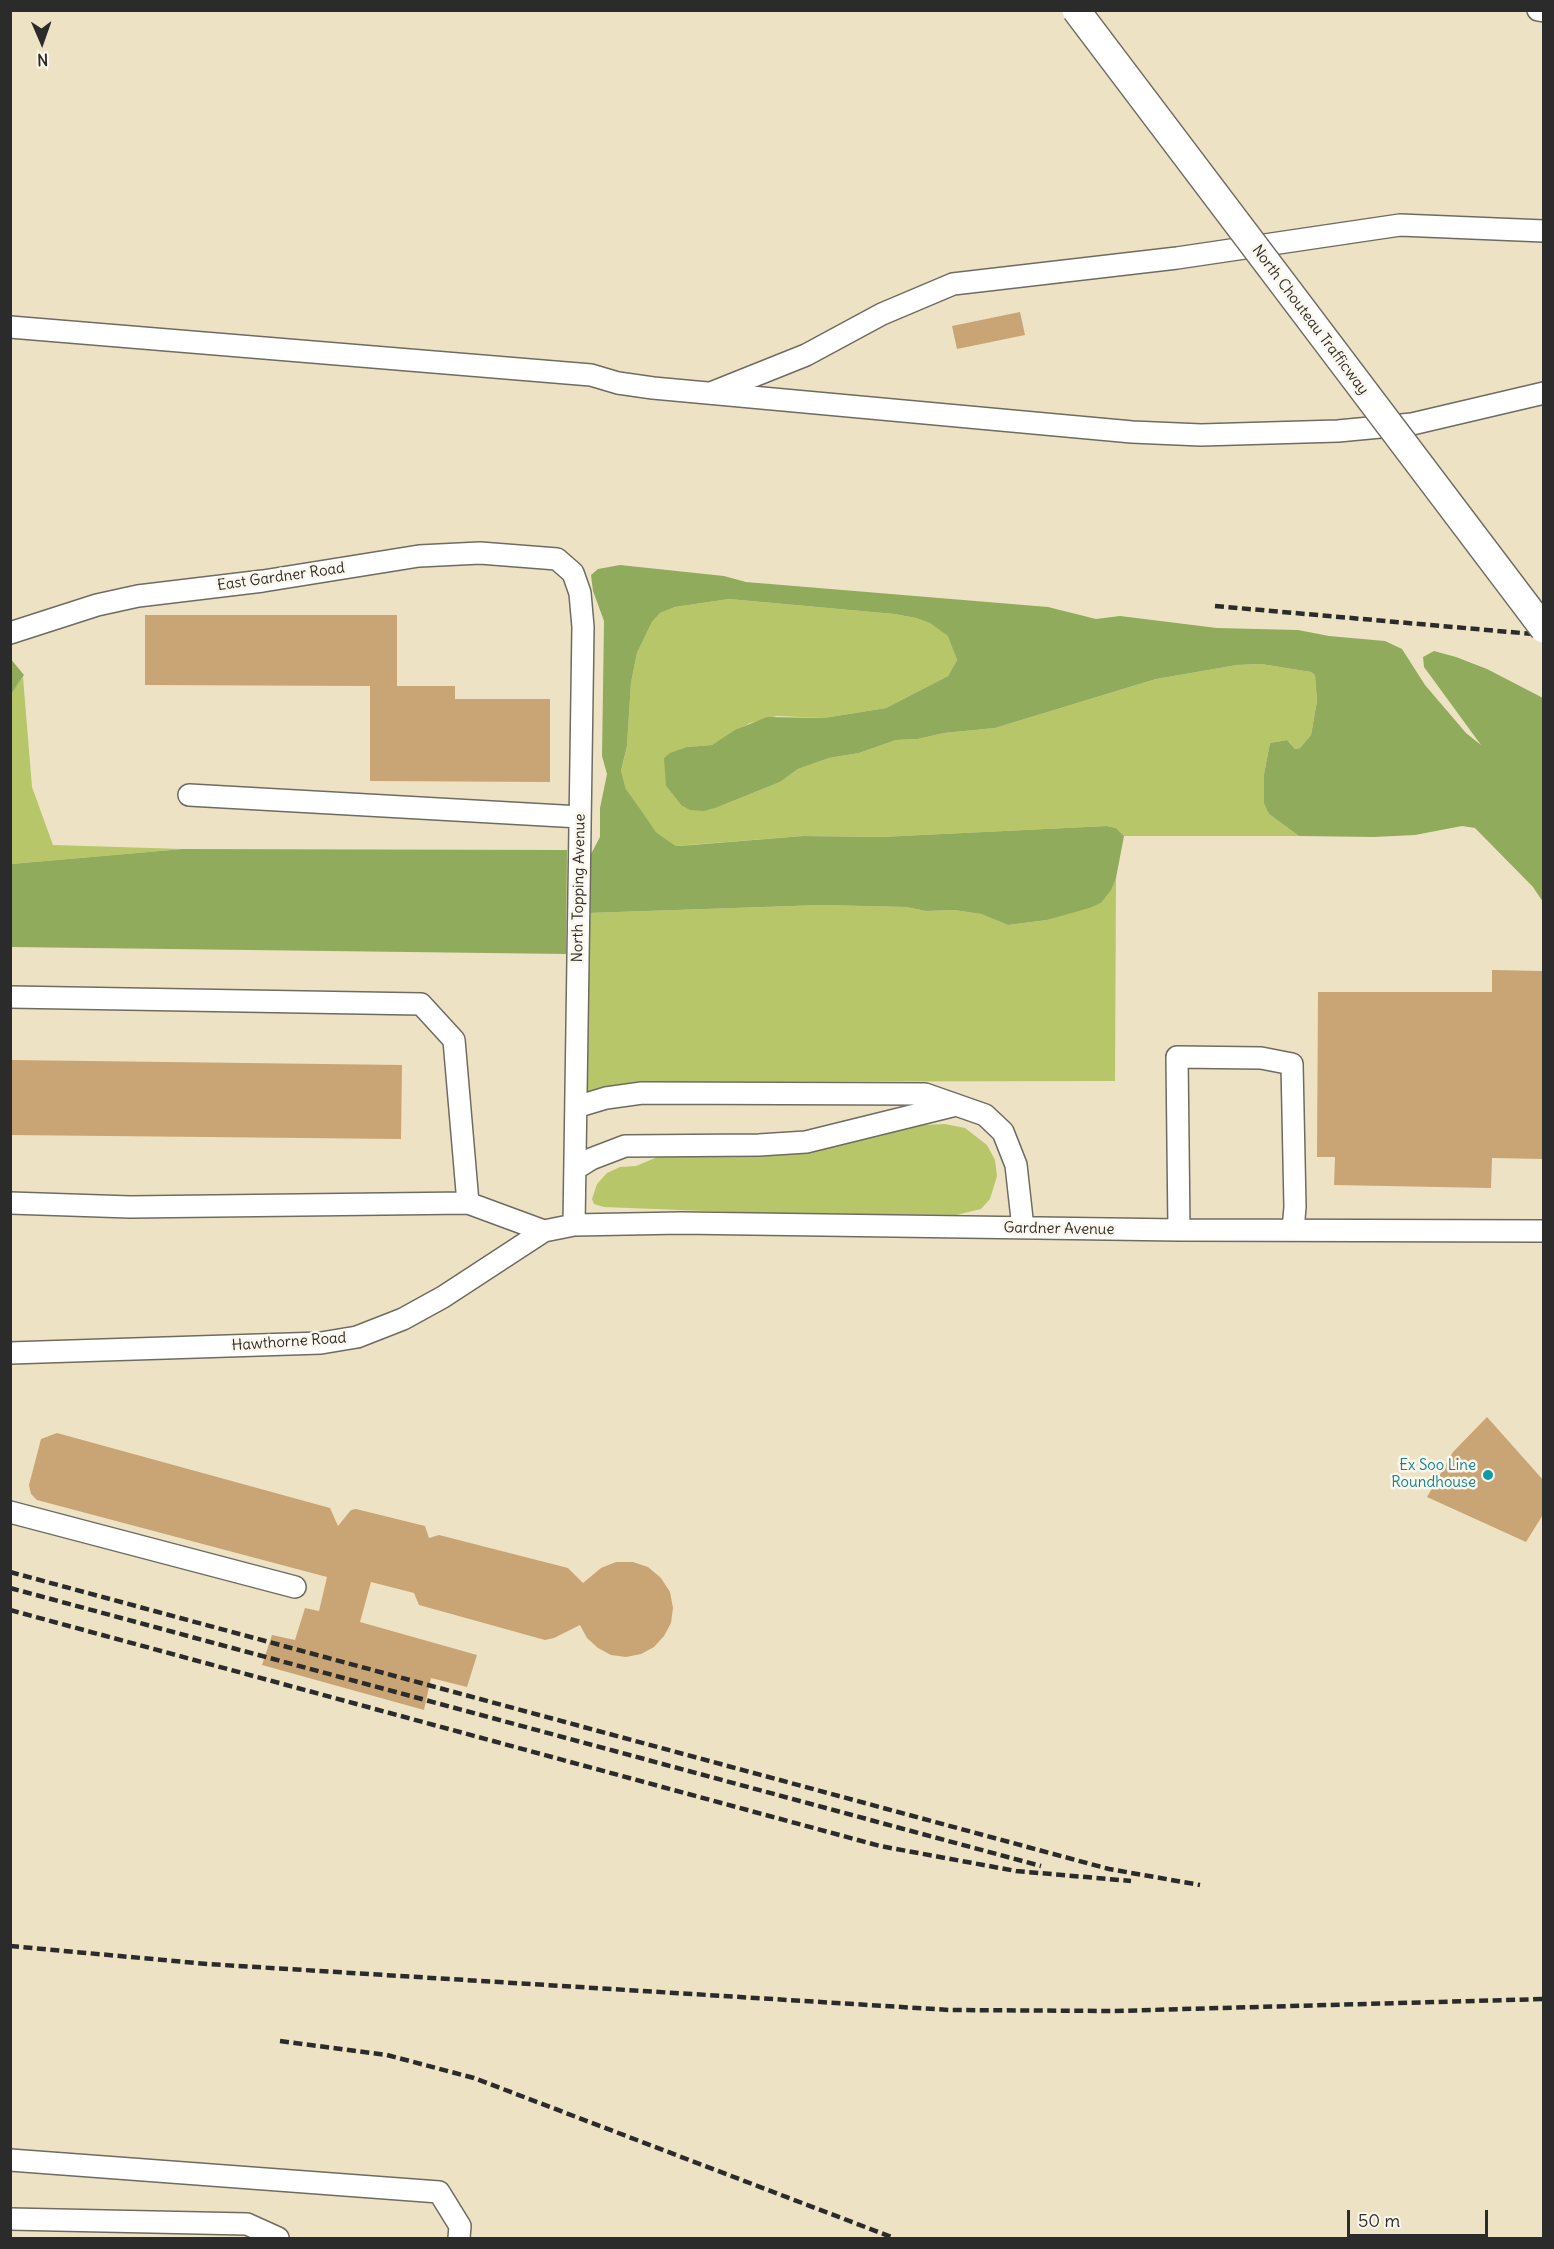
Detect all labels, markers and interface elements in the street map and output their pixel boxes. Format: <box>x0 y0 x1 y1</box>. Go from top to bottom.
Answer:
north arrow <box>12 12 72 72</box>
text: N <box>37 50 49 70</box>
street label: North Chouteau Trafficway <box>1248 242 1372 398</box>
street label: East Gardner Road <box>216 559 346 595</box>
street label: North Topping Avenue <box>569 813 589 963</box>
street label: Gardner Avenue <box>1003 1219 1115 1239</box>
street label: Hawthorne Road <box>231 1329 347 1355</box>
place label: Ex Soo Line Roundhouse <box>1391 1457 1476 1492</box>
marker: Ex Soo Line Roundhouse <box>1481 1468 1495 1482</box>
scale bar <box>1350 2198 1491 2236</box>
text: 50 m <box>1358 2209 1400 2232</box>

